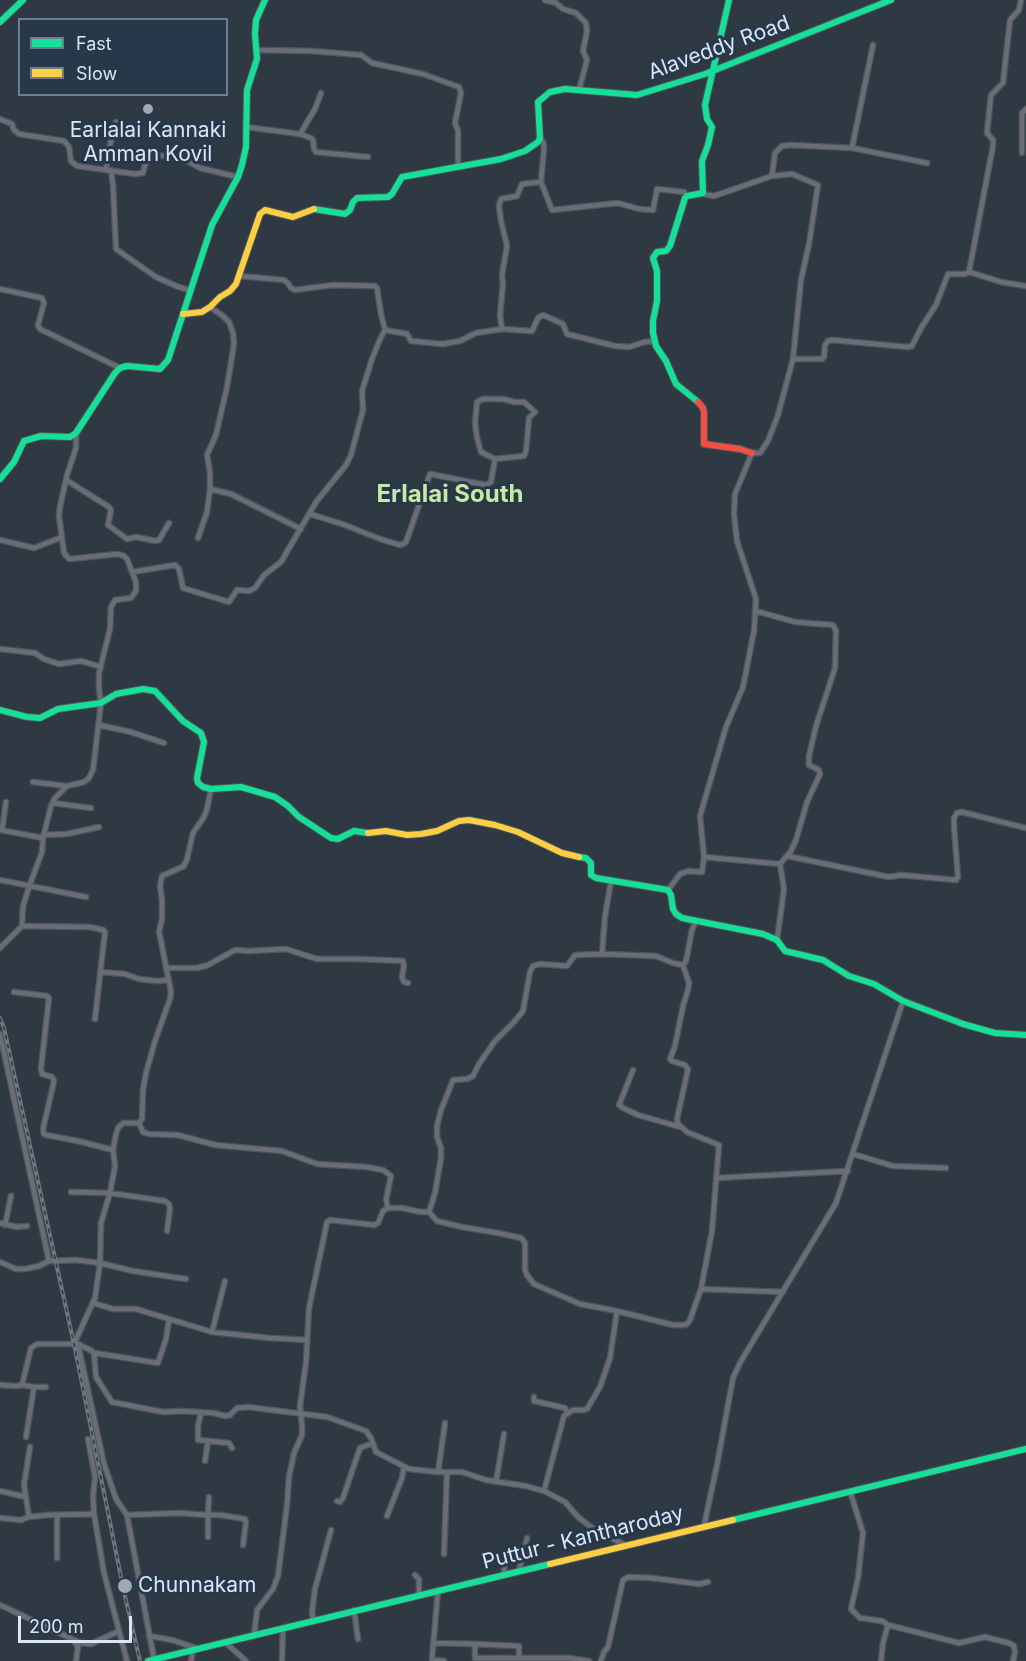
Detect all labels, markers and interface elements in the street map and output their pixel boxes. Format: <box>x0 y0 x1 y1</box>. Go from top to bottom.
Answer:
street label: Alaveddy Road <box>645 11 793 85</box>
legend <box>18 18 228 96</box>
text: Fast <box>76 33 112 54</box>
text: Slow <box>76 63 117 84</box>
marker: Earlalai Kannaki Amman Kovil <box>141 102 155 116</box>
place label: Earlalai Kannaki Amman Kovil <box>70 118 226 168</box>
district label: Erlalai South <box>377 481 523 509</box>
street label: Puttur - Kantharoday <box>480 1501 686 1575</box>
place label: Chunnakam <box>138 1573 256 1599</box>
marker: Chunnakam <box>116 1577 134 1595</box>
scale bar <box>21 1604 135 1642</box>
text: 200 m <box>29 1616 84 1637</box>

